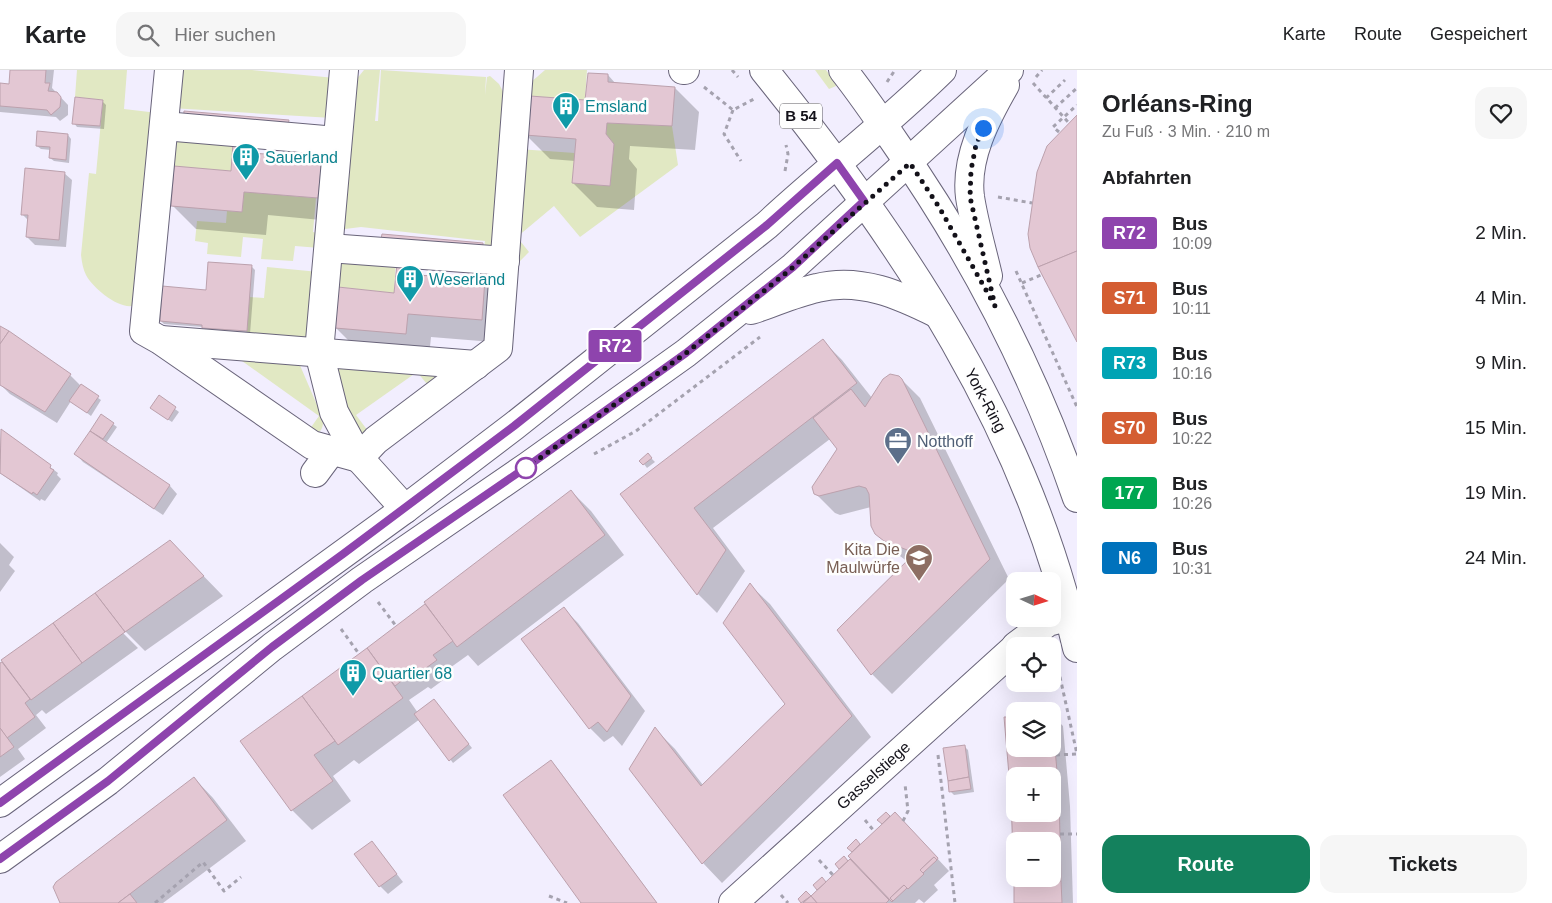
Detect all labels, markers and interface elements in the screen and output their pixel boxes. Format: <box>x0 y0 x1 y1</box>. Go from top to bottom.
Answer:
search box <box>116 12 466 57</box>
text: Karte <box>25 21 86 48</box>
icon: search <box>134 21 162 49</box>
text: Hier suchen <box>174 24 276 45</box>
text: Karte <box>1283 24 1326 44</box>
text: Route <box>1354 24 1402 44</box>
text: Gespeichert <box>1430 24 1527 44</box>
button: heart <box>1475 87 1527 139</box>
text: Orléans-Ring <box>1102 90 1253 117</box>
building icon: Emsland <box>551 91 581 130</box>
place label: Emsland <box>585 98 647 115</box>
road number: B 54 <box>780 104 822 128</box>
your location <box>971 116 996 141</box>
text: Zu Fuß · 3 Min. · 210 m <box>1102 123 1270 140</box>
building icon: Sauerland <box>231 142 261 181</box>
place label: Sauerland <box>265 149 338 166</box>
text: Abfahrten <box>1102 167 1192 188</box>
text: Bus <box>1172 213 1208 234</box>
text: 2 Min. <box>1475 222 1527 243</box>
text: R72 <box>1113 223 1146 243</box>
text: 10:09 <box>1172 235 1212 252</box>
building icon: Weserland <box>395 264 425 303</box>
place label: Weserland <box>429 271 505 288</box>
text: Bus <box>1172 278 1208 299</box>
text: 4 Min. <box>1475 287 1527 308</box>
text: S71 <box>1113 288 1146 308</box>
text: 10:11 <box>1172 300 1211 317</box>
line badge: R72 <box>586 330 644 362</box>
text: R72 <box>598 336 632 356</box>
text: Bus <box>1172 343 1208 364</box>
text: 9 Min. <box>1475 352 1527 373</box>
text: R73 <box>1113 353 1146 373</box>
street label: York-Ring <box>962 365 1009 435</box>
text: 10:16 <box>1172 365 1212 382</box>
text: Bus <box>1172 408 1208 429</box>
text: 15 Min. <box>1465 417 1527 438</box>
text: S70 <box>1113 418 1146 438</box>
office icon: Notthoff <box>883 426 913 465</box>
text: 10:22 <box>1172 430 1212 447</box>
place label: Notthoff <box>917 433 973 450</box>
unlabelled marker <box>515 457 537 479</box>
text: Bus <box>1172 473 1208 494</box>
text: 19 Min. <box>1465 482 1527 503</box>
text: 177 <box>1114 483 1145 503</box>
text: 10:26 <box>1172 495 1212 512</box>
text: Bus <box>1172 538 1208 559</box>
place label: Kita Die Maulwürfe <box>826 541 900 576</box>
school or university icon: Kita Die Maulwürfe <box>904 543 934 582</box>
text: 24 Min. <box>1465 547 1527 568</box>
text: N6 <box>1118 548 1141 568</box>
text: 10:31 <box>1172 560 1212 577</box>
north arrow <box>1006 572 1061 628</box>
map controls <box>1006 572 1061 887</box>
button: locate <box>1006 637 1061 692</box>
building icon: Quartier 68 <box>338 658 368 697</box>
place label: Quartier 68 <box>372 665 452 682</box>
button: layers <box>1006 702 1061 757</box>
street label: Gasselstiege <box>833 738 913 813</box>
button: + <box>1006 767 1061 822</box>
button: − <box>1006 832 1061 887</box>
button: Route <box>1102 835 1310 893</box>
button: Tickets <box>1320 835 1527 893</box>

